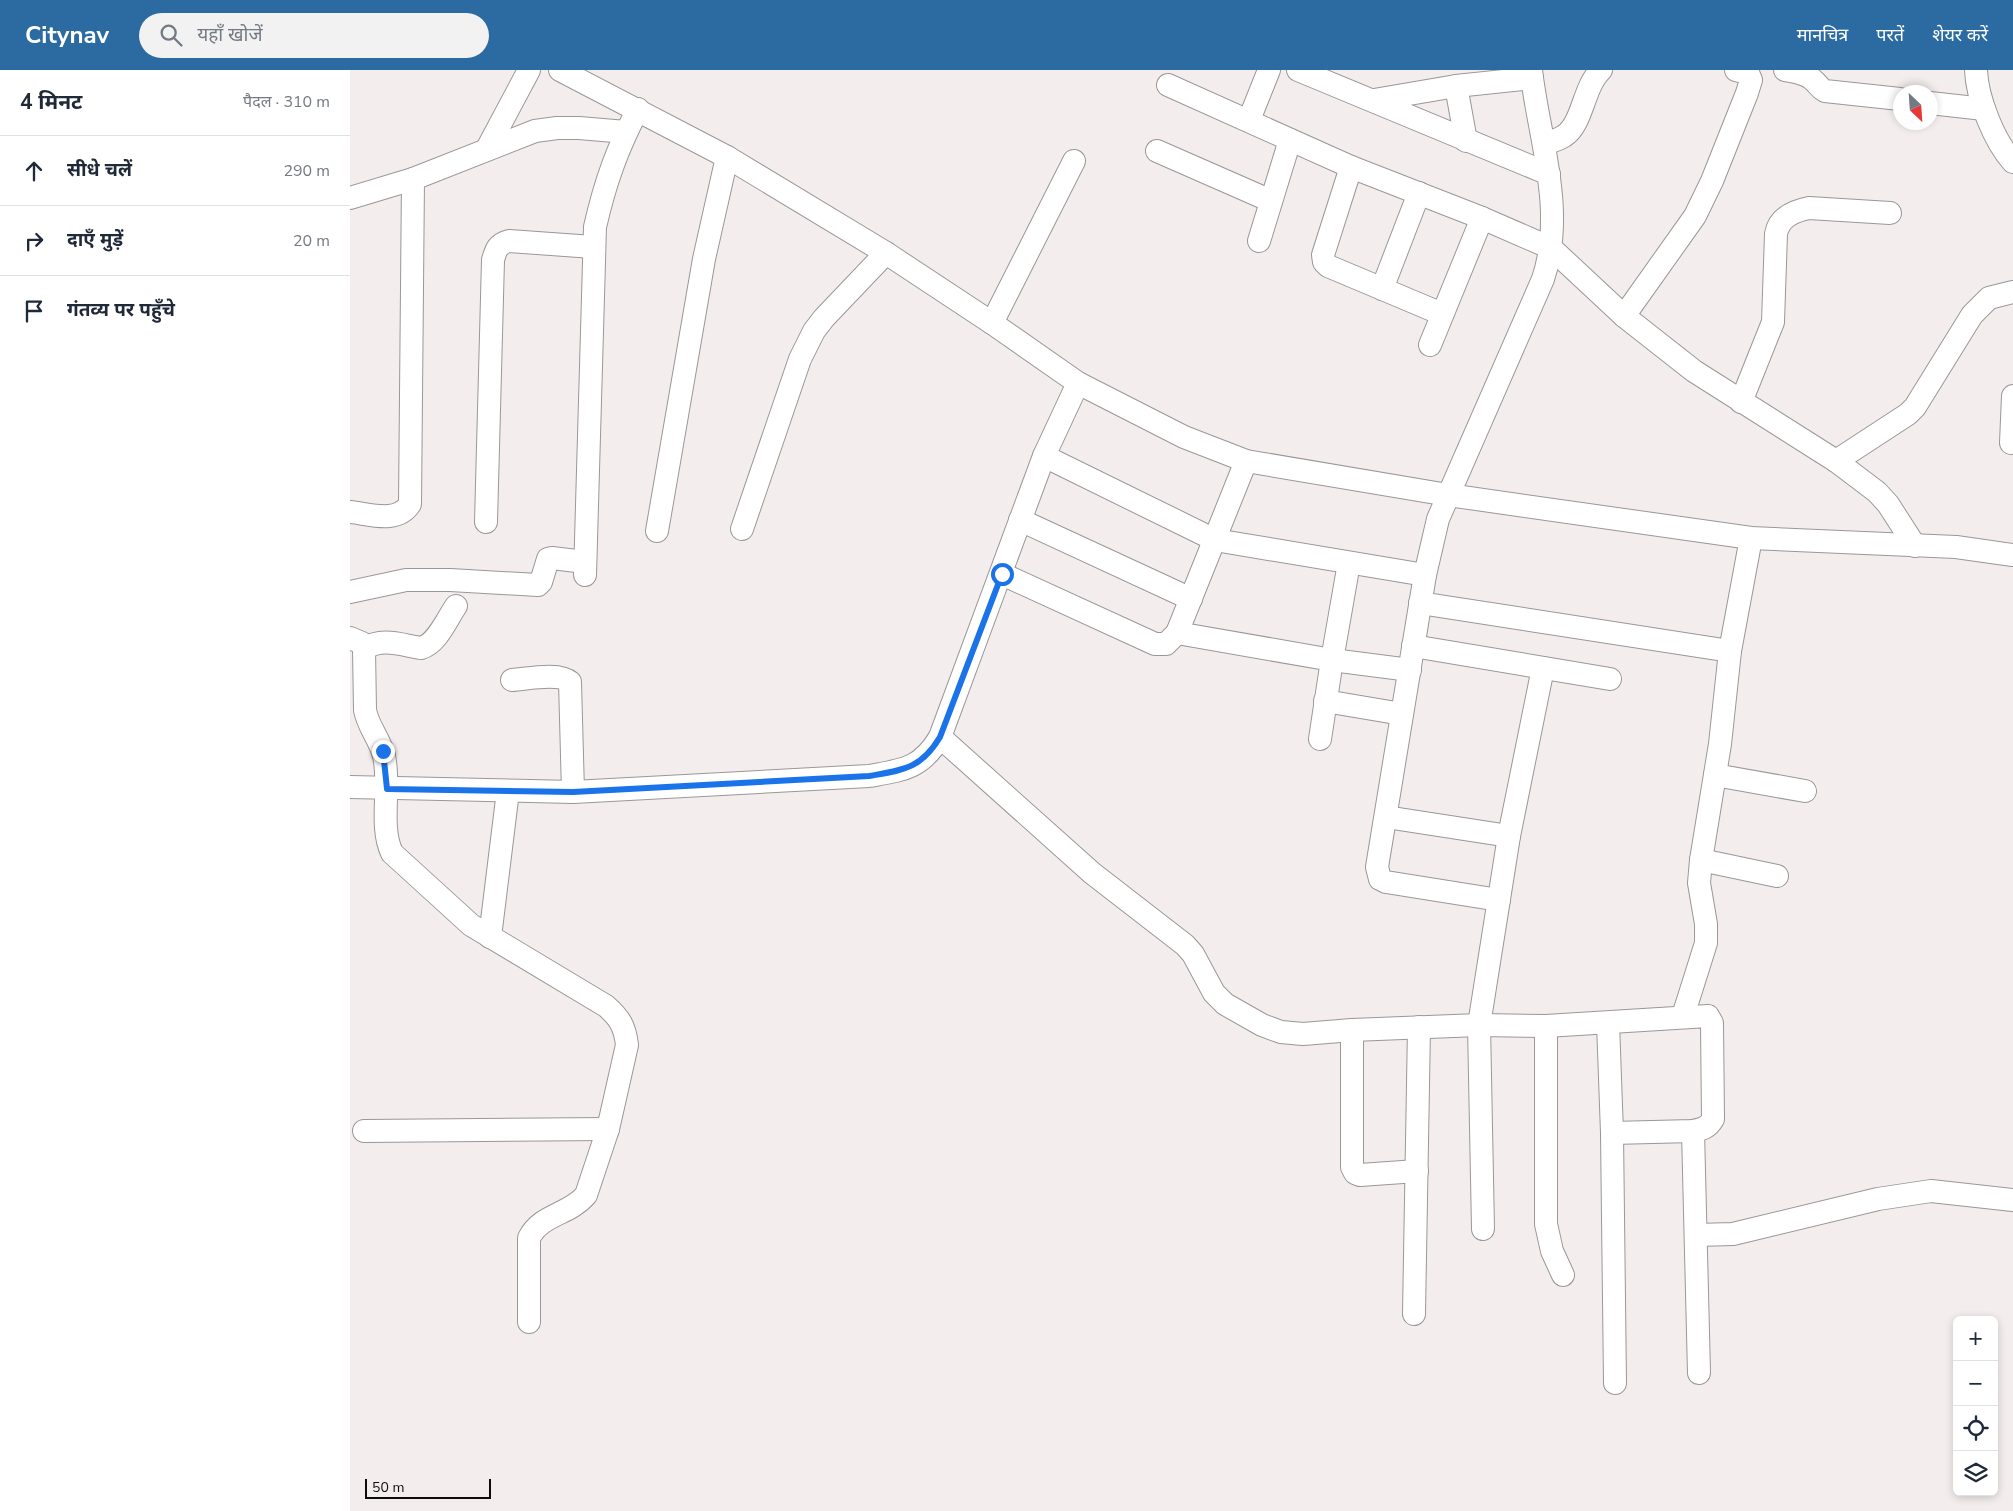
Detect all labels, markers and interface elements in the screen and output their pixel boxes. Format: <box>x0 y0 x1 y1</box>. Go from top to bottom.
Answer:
search box <box>139 13 489 58</box>
text: Citynav <box>25 19 109 51</box>
icon: search <box>157 21 185 49</box>
text: यहाँ खोजें <box>197 22 263 48</box>
text: मानचित्र <box>1797 23 1848 47</box>
text: परतें <box>1876 23 1904 47</box>
text: शेयर करें <box>1932 23 1988 47</box>
north arrow <box>1893 85 1938 130</box>
text: 4 मिनट <box>20 88 82 116</box>
text: पैदल · 310 m <box>243 91 330 113</box>
icon: ahead <box>20 157 48 185</box>
text: सीधे चलें <box>67 157 132 183</box>
text: 290 m <box>283 160 330 182</box>
icon: right <box>20 227 48 255</box>
text: दाएँ मुड़ें <box>67 227 123 253</box>
text: 20 m <box>293 230 330 252</box>
icon: arrive <box>20 297 48 325</box>
text: गंतव्य पर पहुँचे <box>67 297 175 323</box>
route start <box>991 563 1014 586</box>
route end <box>372 740 395 763</box>
map controls <box>1953 1316 1998 1496</box>
button: + <box>1953 1316 1998 1361</box>
button: − <box>1953 1361 1998 1406</box>
button: locate <box>1953 1406 1998 1451</box>
button: layers <box>1953 1451 1998 1496</box>
scale bar <box>365 1476 491 1499</box>
text: 50 m <box>372 1478 404 1497</box>

